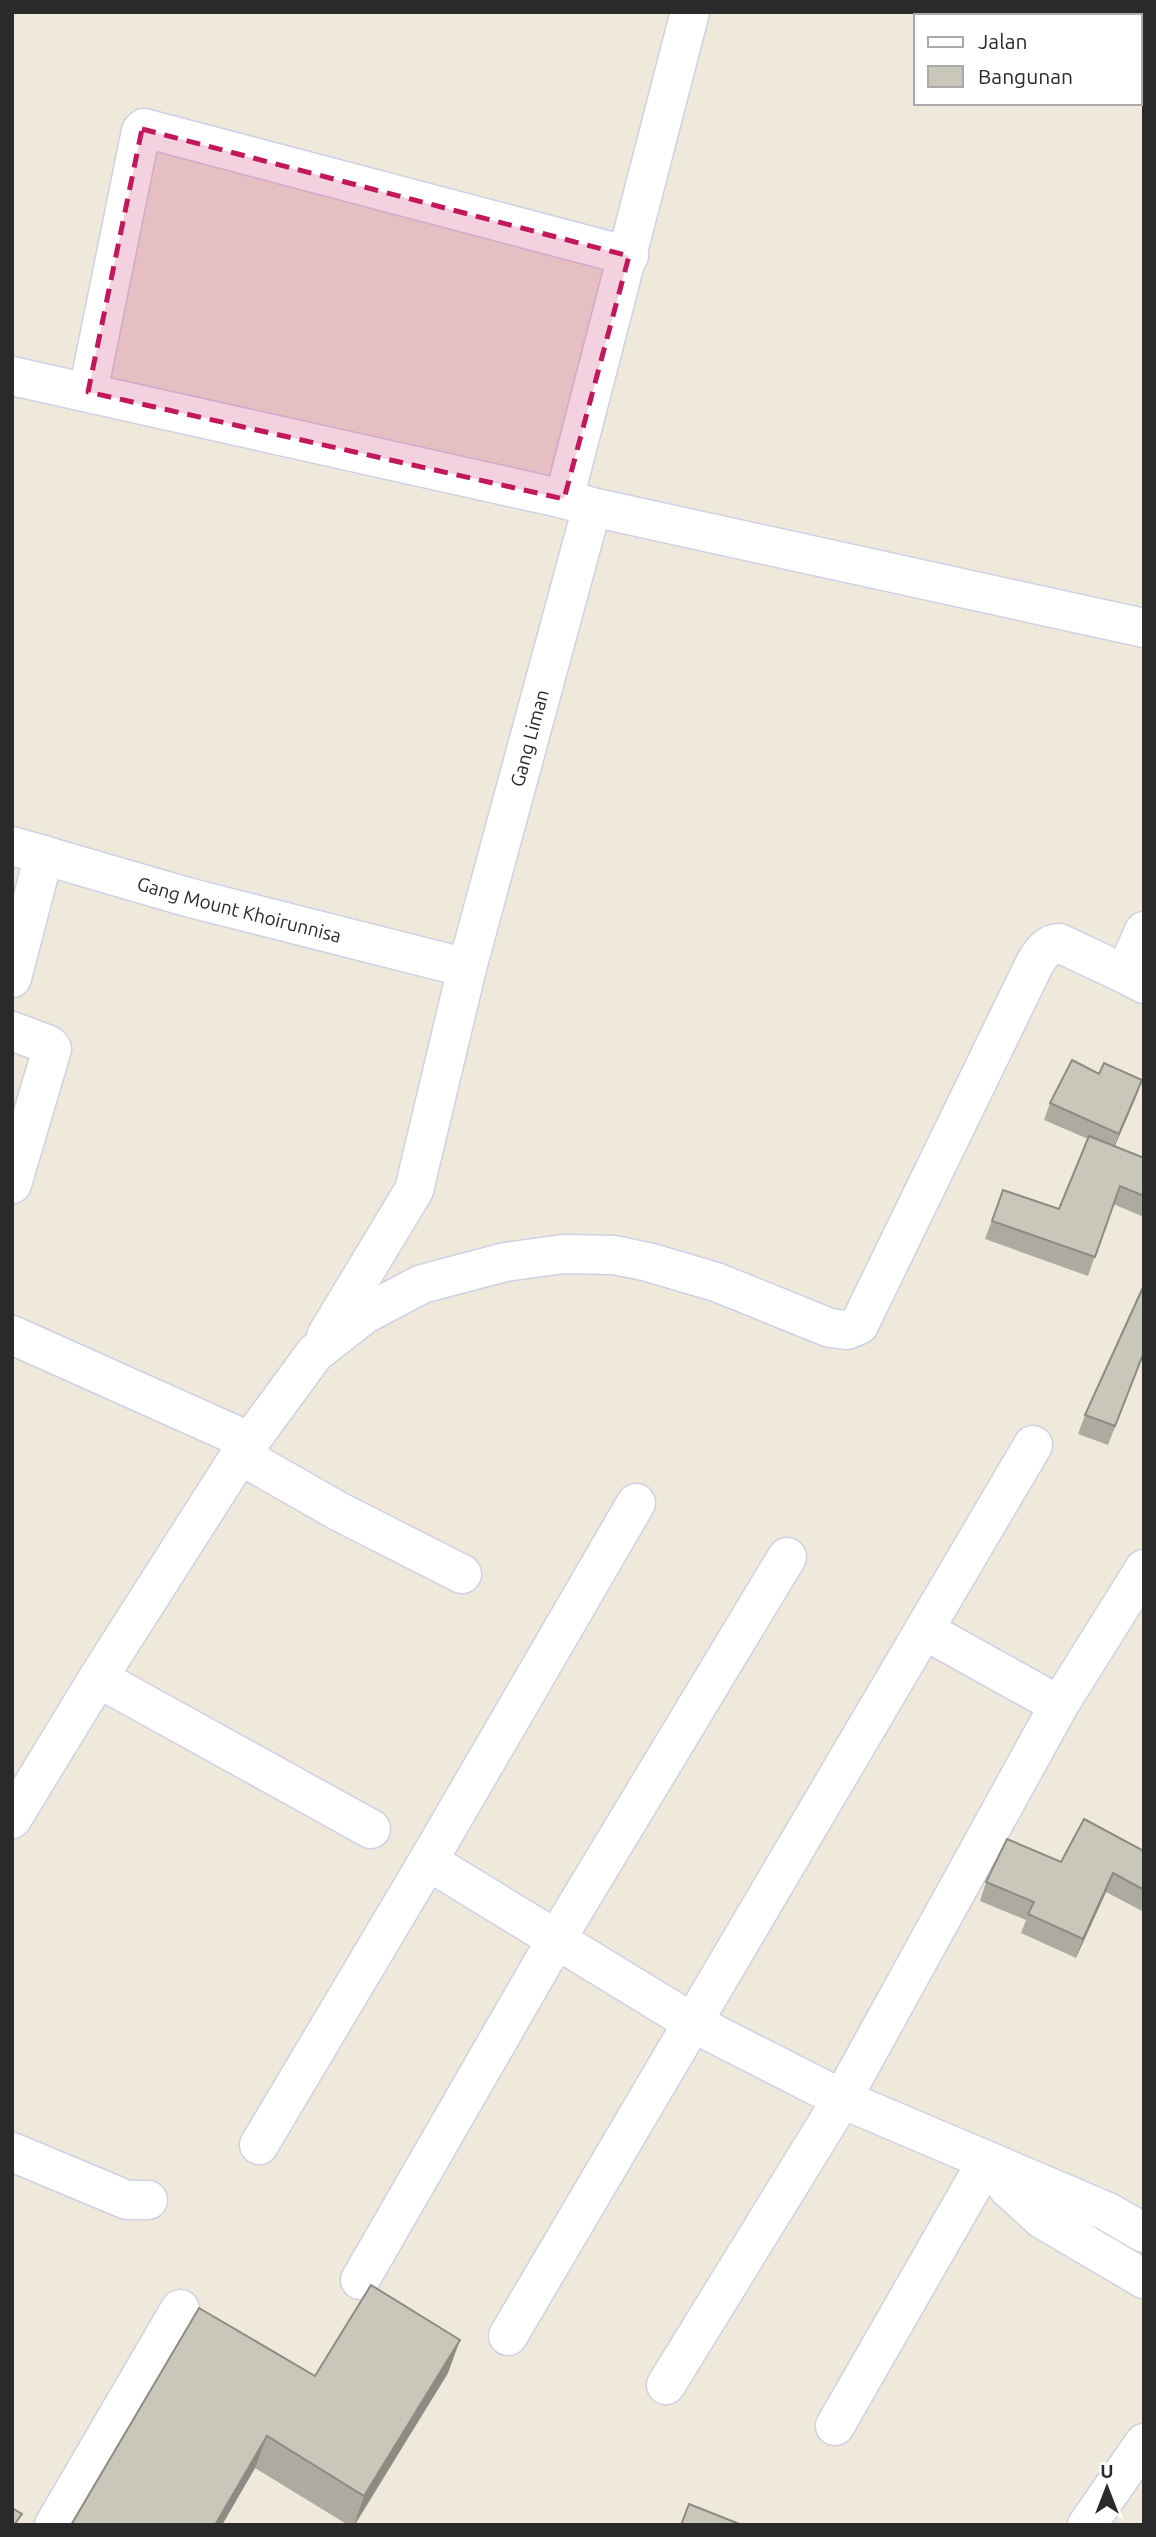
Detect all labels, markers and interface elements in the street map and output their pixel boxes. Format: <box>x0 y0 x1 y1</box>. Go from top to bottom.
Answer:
legend <box>914 14 1142 105</box>
text: Jalan <box>978 29 1027 53</box>
text: Bangunan <box>978 64 1073 88</box>
street label: Gang Liman <box>506 687 553 789</box>
street label: Gang Mount Khoirunnisa <box>135 872 344 947</box>
north arrow <box>1072 2453 1142 2523</box>
text: U <box>1100 2460 1114 2482</box>

